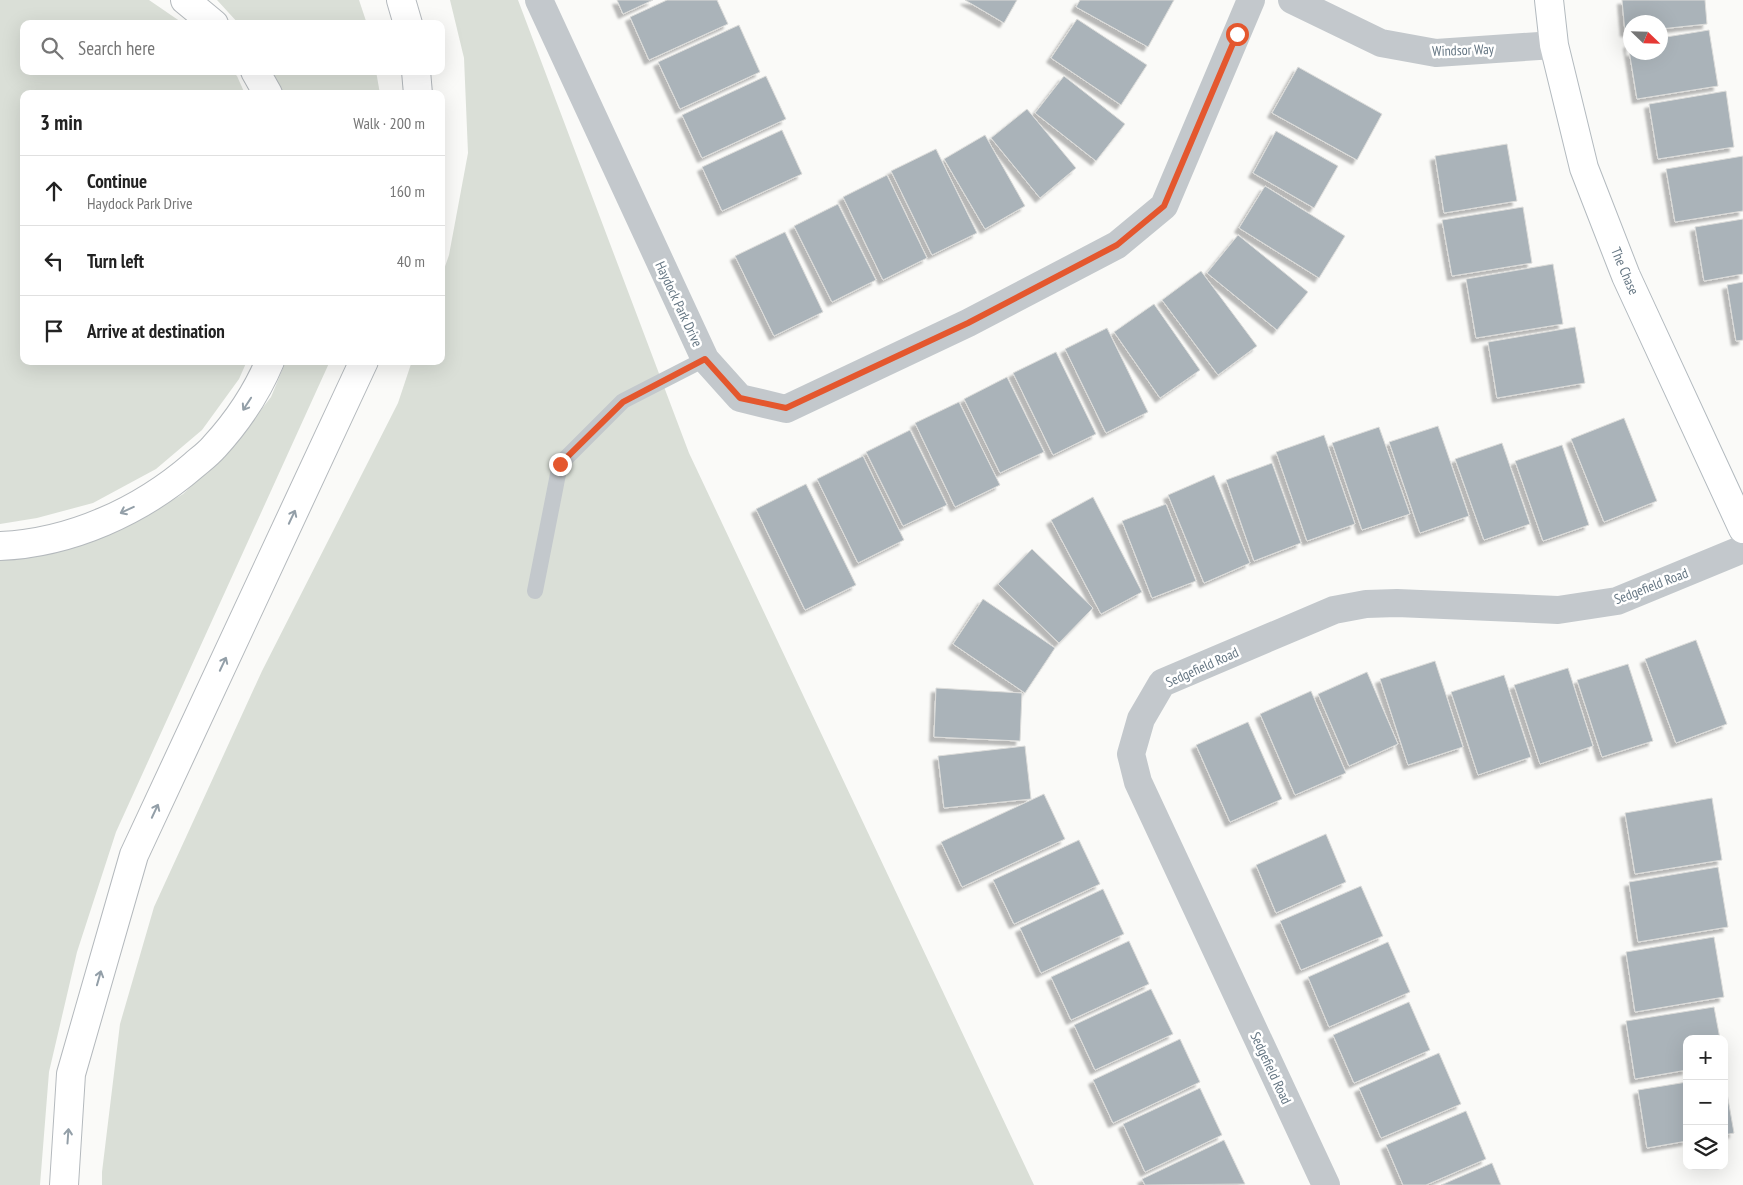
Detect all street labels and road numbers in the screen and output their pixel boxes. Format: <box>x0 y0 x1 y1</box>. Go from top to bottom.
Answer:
street label: Windsor Way <box>1432 40 1495 60</box>
street label: The Chase <box>1607 245 1643 298</box>
street label: Haydock Park Drive <box>651 258 707 350</box>
street label: Sedgefield Road <box>1611 564 1691 608</box>
street label: Sedgefield Road <box>1163 643 1241 691</box>
street label: Sedgefield Road <box>1246 1029 1296 1107</box>

